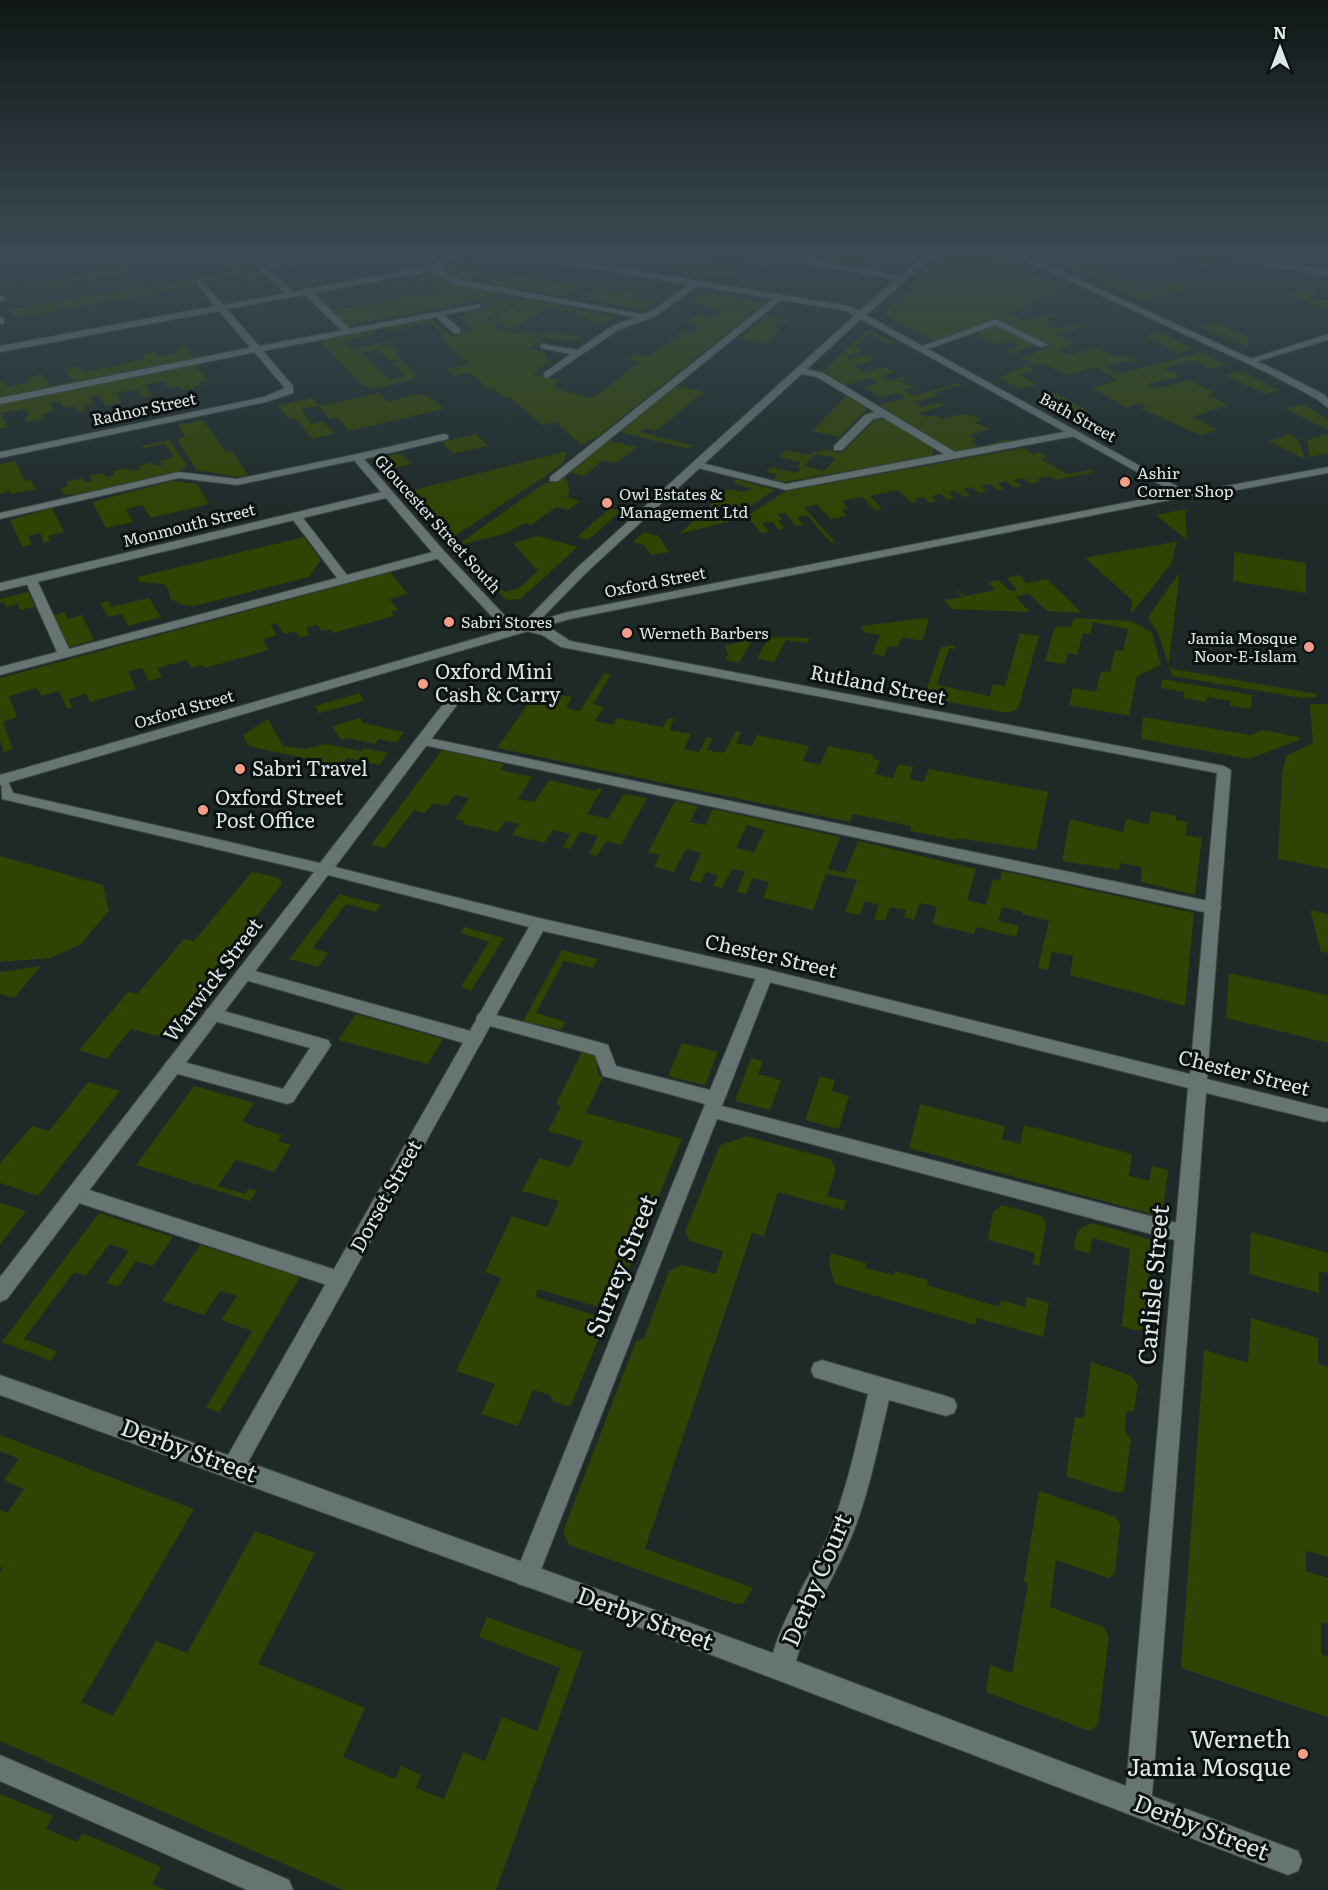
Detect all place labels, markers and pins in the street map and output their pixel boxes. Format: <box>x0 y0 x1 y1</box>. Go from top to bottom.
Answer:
place label: Ashir Corner Shop <box>1137 460 1234 502</box>
marker: Ashir Corner Shop <box>1118 475 1132 489</box>
place label: Owl Estates & Management Ltd <box>619 481 749 523</box>
marker: Owl Estates & Management Ltd <box>600 496 614 510</box>
place label: Sabri Stores <box>461 609 552 633</box>
marker: Sabri Stores <box>442 615 456 629</box>
place label: Werneth Barbers <box>639 620 769 644</box>
place label: Jamia Mosque Noor-E-Islam <box>1188 625 1297 667</box>
marker: Werneth Barbers <box>620 626 634 640</box>
marker: Jamia Mosque Noor-E-Islam <box>1302 640 1316 654</box>
place label: Oxford Mini Cash & Carry <box>435 655 561 708</box>
marker: Oxford Mini Cash & Carry <box>416 677 430 691</box>
place label: Sabri Travel <box>252 752 368 782</box>
marker: Sabri Travel <box>233 762 247 776</box>
place label: Oxford Street Post Office <box>215 781 343 834</box>
marker: Oxford Street Post Office <box>196 803 210 817</box>
place label: Werneth Jamia Mosque <box>1127 1720 1291 1783</box>
marker: Werneth Jamia Mosque <box>1296 1747 1310 1761</box>

